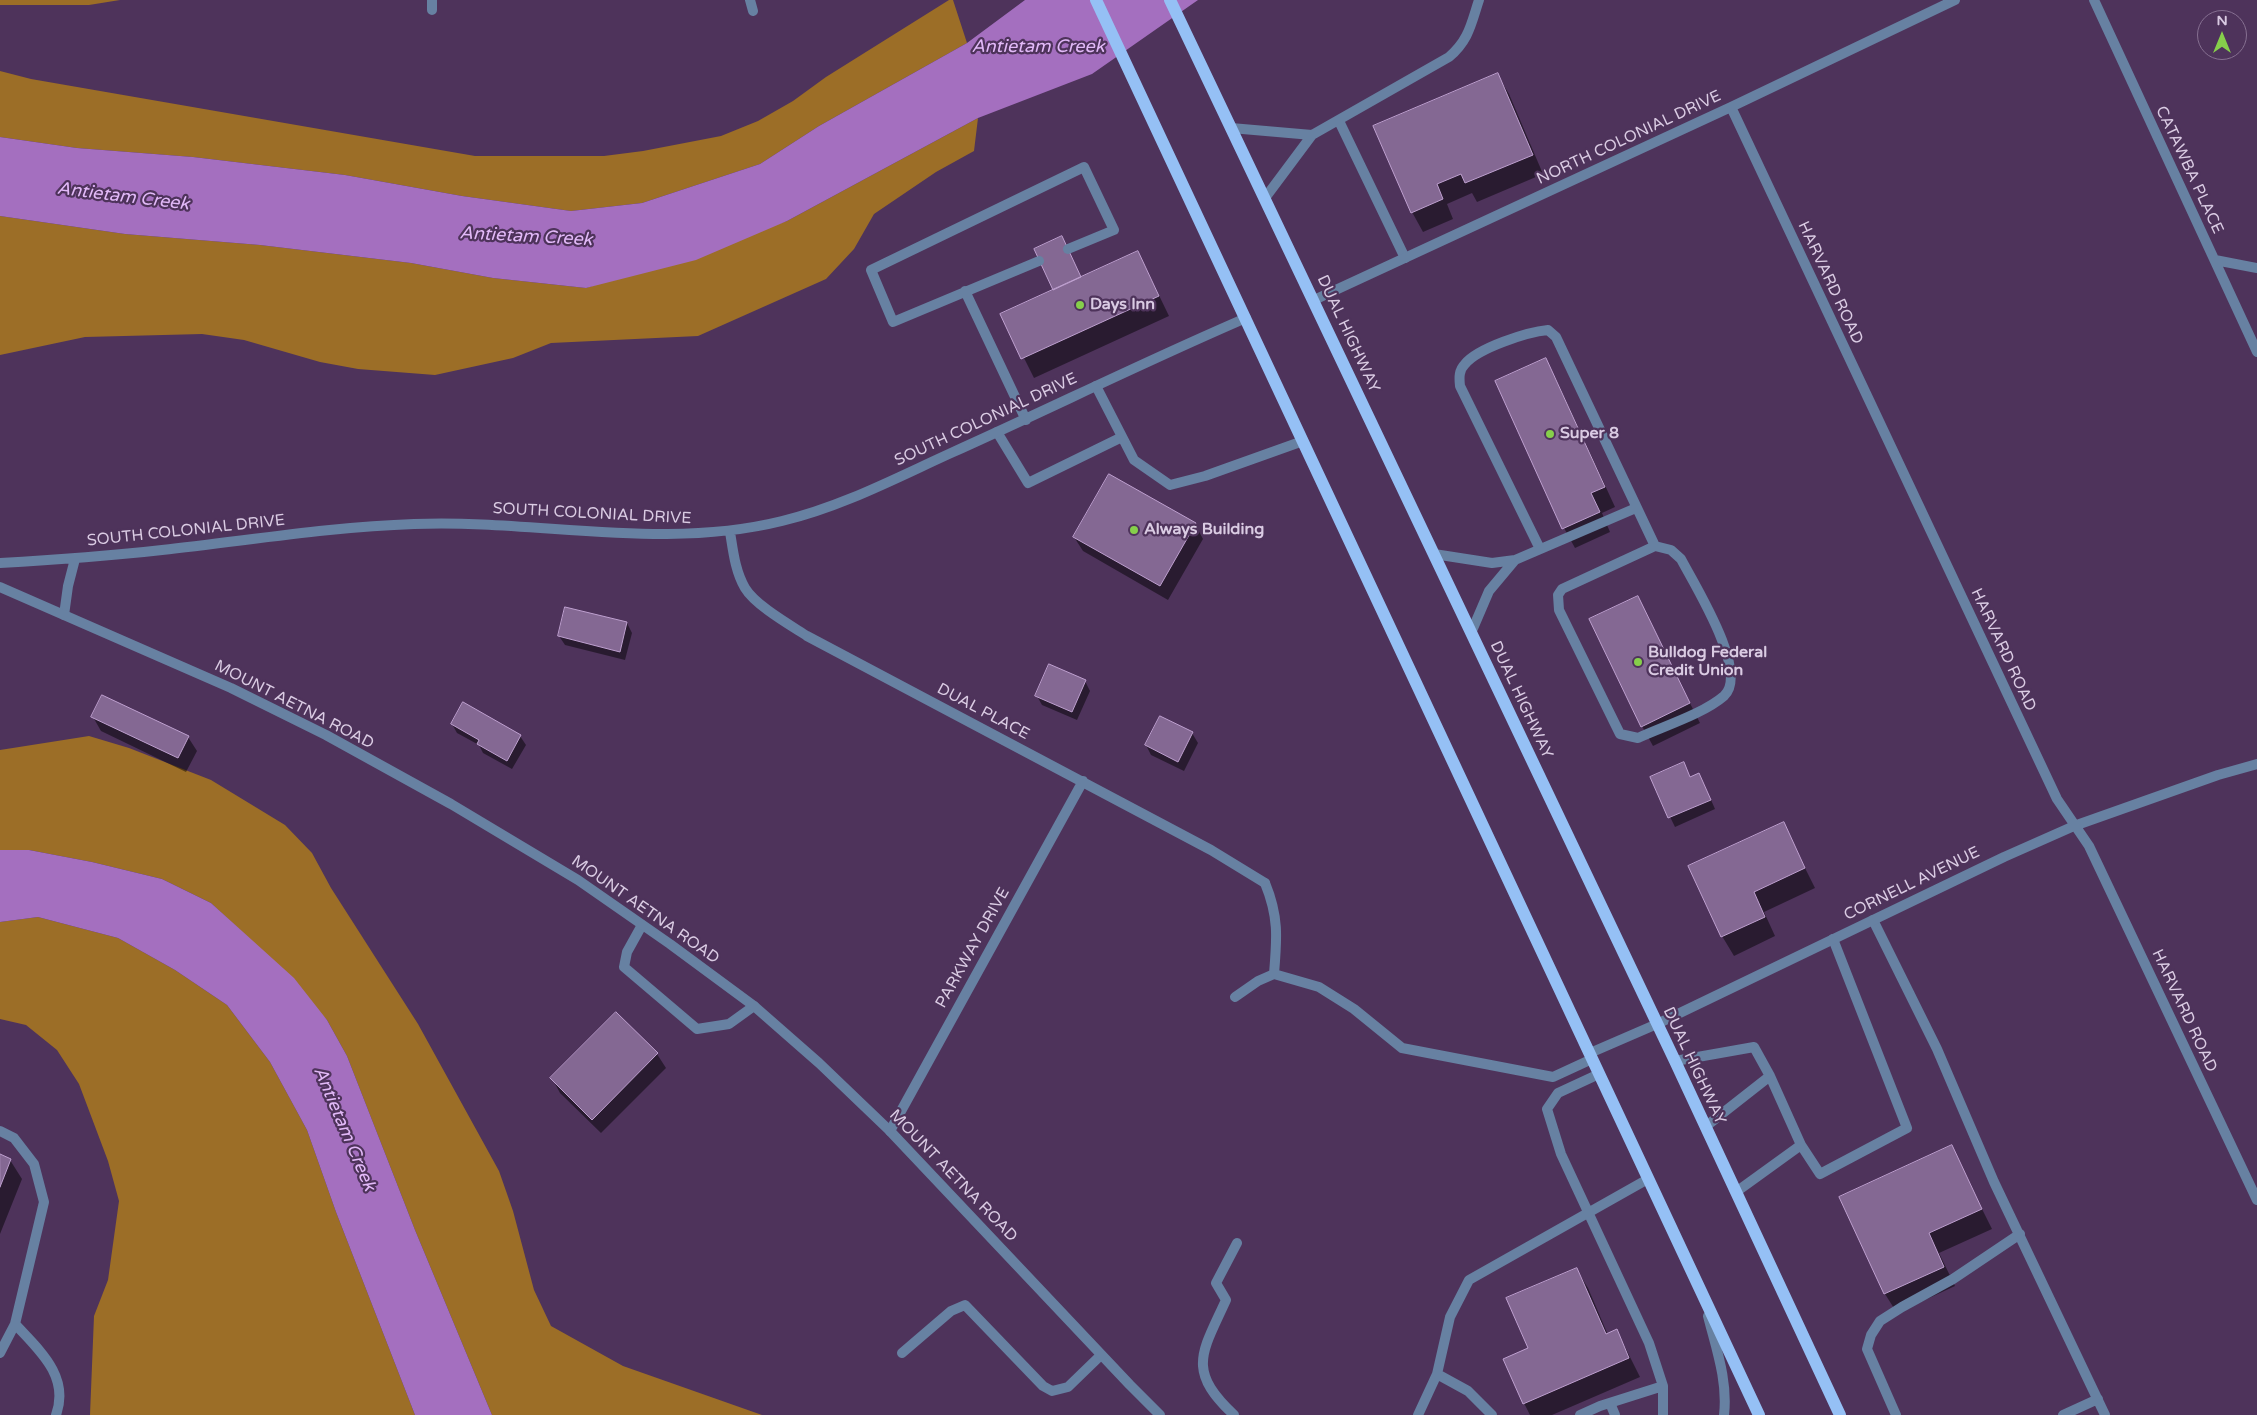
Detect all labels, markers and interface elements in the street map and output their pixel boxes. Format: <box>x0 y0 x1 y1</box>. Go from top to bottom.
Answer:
north arrow <box>2197 10 2247 60</box>
text: N <box>2216 12 2228 29</box>
water label: Antietam Creek <box>971 36 1105 58</box>
street label: NORTH COLONIAL DRIVE <box>1534 87 1724 189</box>
street label: CATAWBA PLACE <box>2151 103 2227 237</box>
water label: Antietam Creek <box>56 178 190 216</box>
street label: HARVARD ROAD <box>1793 218 1867 348</box>
water label: Antietam Creek <box>459 223 593 251</box>
street label: DUAL HIGHWAY <box>1312 272 1384 396</box>
place label: Days Inn <box>1090 295 1155 315</box>
marker: Days Inn <box>1074 299 1086 311</box>
street label: SOUTH COLONIAL DRIVE <box>892 369 1080 471</box>
place label: Super 8 <box>1560 424 1619 444</box>
marker: Super 8 <box>1544 428 1556 440</box>
street label: SOUTH COLONIAL DRIVE <box>492 499 692 529</box>
street label: SOUTH COLONIAL DRIVE <box>86 511 286 551</box>
place label: Always Building <box>1144 520 1264 540</box>
marker: Always Building <box>1128 524 1140 536</box>
street label: HARVARD ROAD <box>1966 585 2040 715</box>
street label: DUAL HIGHWAY <box>1485 638 1557 762</box>
place label: Bulldog Federal Credit Union <box>1648 643 1767 681</box>
street label: MOUNT AETNA ROAD <box>211 656 377 754</box>
marker: Bulldog Federal Credit Union <box>1632 656 1644 668</box>
street label: DUAL PLACE <box>934 680 1032 744</box>
street label: CORNELL AVENUE <box>1841 843 1983 925</box>
street label: MOUNT AETNA ROAD <box>567 852 723 968</box>
street label: PARKWAY DRIVE <box>932 884 1014 1012</box>
street label: HARVARD ROAD <box>2147 946 2221 1076</box>
street label: DUAL HIGHWAY <box>1658 1004 1730 1128</box>
water label: Antietam Creek <box>308 1064 380 1194</box>
street label: MOUNT AETNA ROAD <box>885 1106 1021 1246</box>

